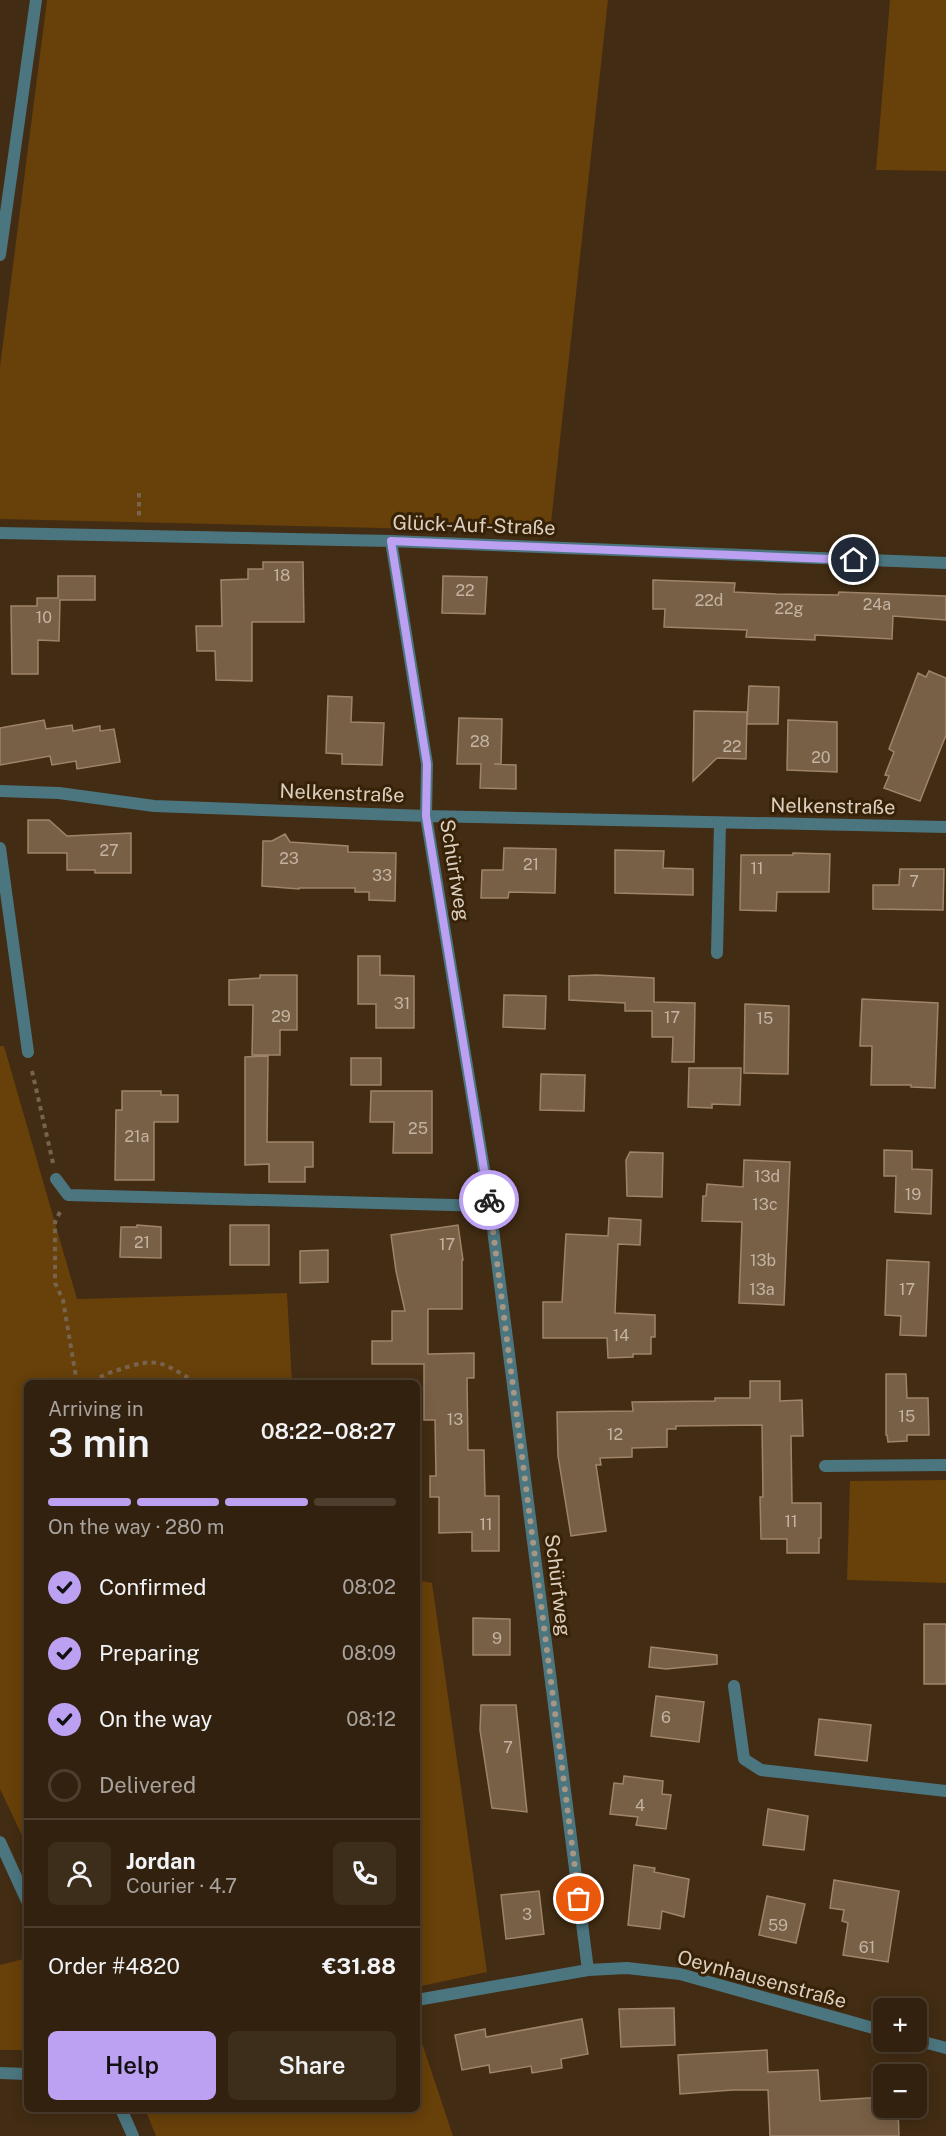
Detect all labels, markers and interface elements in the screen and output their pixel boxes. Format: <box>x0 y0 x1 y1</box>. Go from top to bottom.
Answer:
street label: Glück-Auf-Straße <box>392 510 556 540</box>
pin <box>828 534 879 585</box>
icon: home <box>837 543 870 576</box>
house number: 18 <box>274 566 290 585</box>
house number: 22 <box>455 581 475 600</box>
house number: 22d <box>695 591 723 610</box>
house number: 24a <box>863 595 891 614</box>
house number: 22g <box>774 599 804 618</box>
house number: 10 <box>36 608 52 627</box>
house number: 28 <box>470 732 490 751</box>
house number: 22 <box>722 737 742 756</box>
house number: 20 <box>811 748 831 767</box>
street label: Nelkenstraße <box>279 779 405 807</box>
street label: Nelkenstraße <box>770 793 896 819</box>
street label: Schürfweg <box>435 817 475 923</box>
house number: 27 <box>99 841 119 860</box>
house number: 23 <box>279 849 299 868</box>
house number: 21 <box>523 855 539 874</box>
house number: 11 <box>750 859 764 878</box>
house number: 33 <box>372 866 392 885</box>
house number: 7 <box>909 872 919 891</box>
house number: 31 <box>394 994 410 1013</box>
house number: 29 <box>271 1007 291 1026</box>
house number: 17 <box>664 1008 680 1027</box>
house number: 15 <box>757 1009 773 1028</box>
house number: 25 <box>408 1119 428 1138</box>
house number: 21a <box>125 1127 149 1146</box>
house number: 13d <box>754 1167 780 1186</box>
courier <box>459 1170 519 1230</box>
icon: bike <box>473 1184 506 1217</box>
house number: 19 <box>905 1185 921 1204</box>
house number: 13c <box>752 1195 778 1214</box>
house number: 21 <box>134 1233 150 1252</box>
house number: 17 <box>439 1235 455 1254</box>
house number: 13b <box>750 1251 776 1270</box>
house number: 13a <box>749 1280 775 1299</box>
house number: 17 <box>899 1280 915 1299</box>
house number: 14 <box>613 1326 629 1345</box>
text: Arriving in <box>48 1397 143 1421</box>
house number: 15 <box>899 1407 915 1426</box>
house number: 13 <box>447 1410 463 1429</box>
text: 08:22–08:27 <box>261 1418 396 1444</box>
text: 3 min <box>48 1420 150 1466</box>
house number: 12 <box>607 1425 623 1444</box>
house number: 11 <box>784 1512 798 1531</box>
text: On the way · 280 m <box>48 1515 224 1539</box>
house number: 11 <box>479 1515 493 1534</box>
street label: Schürfweg <box>540 1533 576 1637</box>
icon: check <box>48 1571 81 1604</box>
text: Confirmed <box>99 1574 206 1600</box>
text: 08:02 <box>342 1575 396 1599</box>
house number: 9 <box>492 1629 502 1648</box>
icon: check <box>48 1637 81 1670</box>
text: Preparing <box>99 1640 200 1666</box>
text: 08:09 <box>342 1641 396 1665</box>
icon: check <box>48 1703 81 1736</box>
text: On the way <box>99 1706 212 1732</box>
text: 08:12 <box>346 1707 396 1731</box>
house number: 6 <box>661 1708 671 1727</box>
house number: 7 <box>503 1738 513 1757</box>
text: Delivered <box>99 1772 196 1798</box>
house number: 4 <box>635 1796 645 1815</box>
button: person <box>48 1842 111 1905</box>
button: phone <box>333 1842 396 1905</box>
text: Jordan <box>126 1848 195 1874</box>
pin <box>553 1873 604 1924</box>
text: Courier · 4.7 <box>126 1874 237 1898</box>
icon: bag <box>562 1882 595 1915</box>
house number: 3 <box>522 1905 532 1924</box>
house number: 59 <box>768 1916 788 1935</box>
house number: 61 <box>859 1938 875 1957</box>
street label: Oeynhausenstraße <box>675 1945 849 2013</box>
text: Order #4820 <box>48 1953 180 1979</box>
text: €31.88 <box>322 1953 396 1979</box>
map controls <box>873 1998 927 2118</box>
button: + <box>873 1998 927 2052</box>
button: Help <box>48 2031 216 2100</box>
button: Share <box>228 2031 396 2100</box>
button: − <box>873 2064 927 2118</box>

